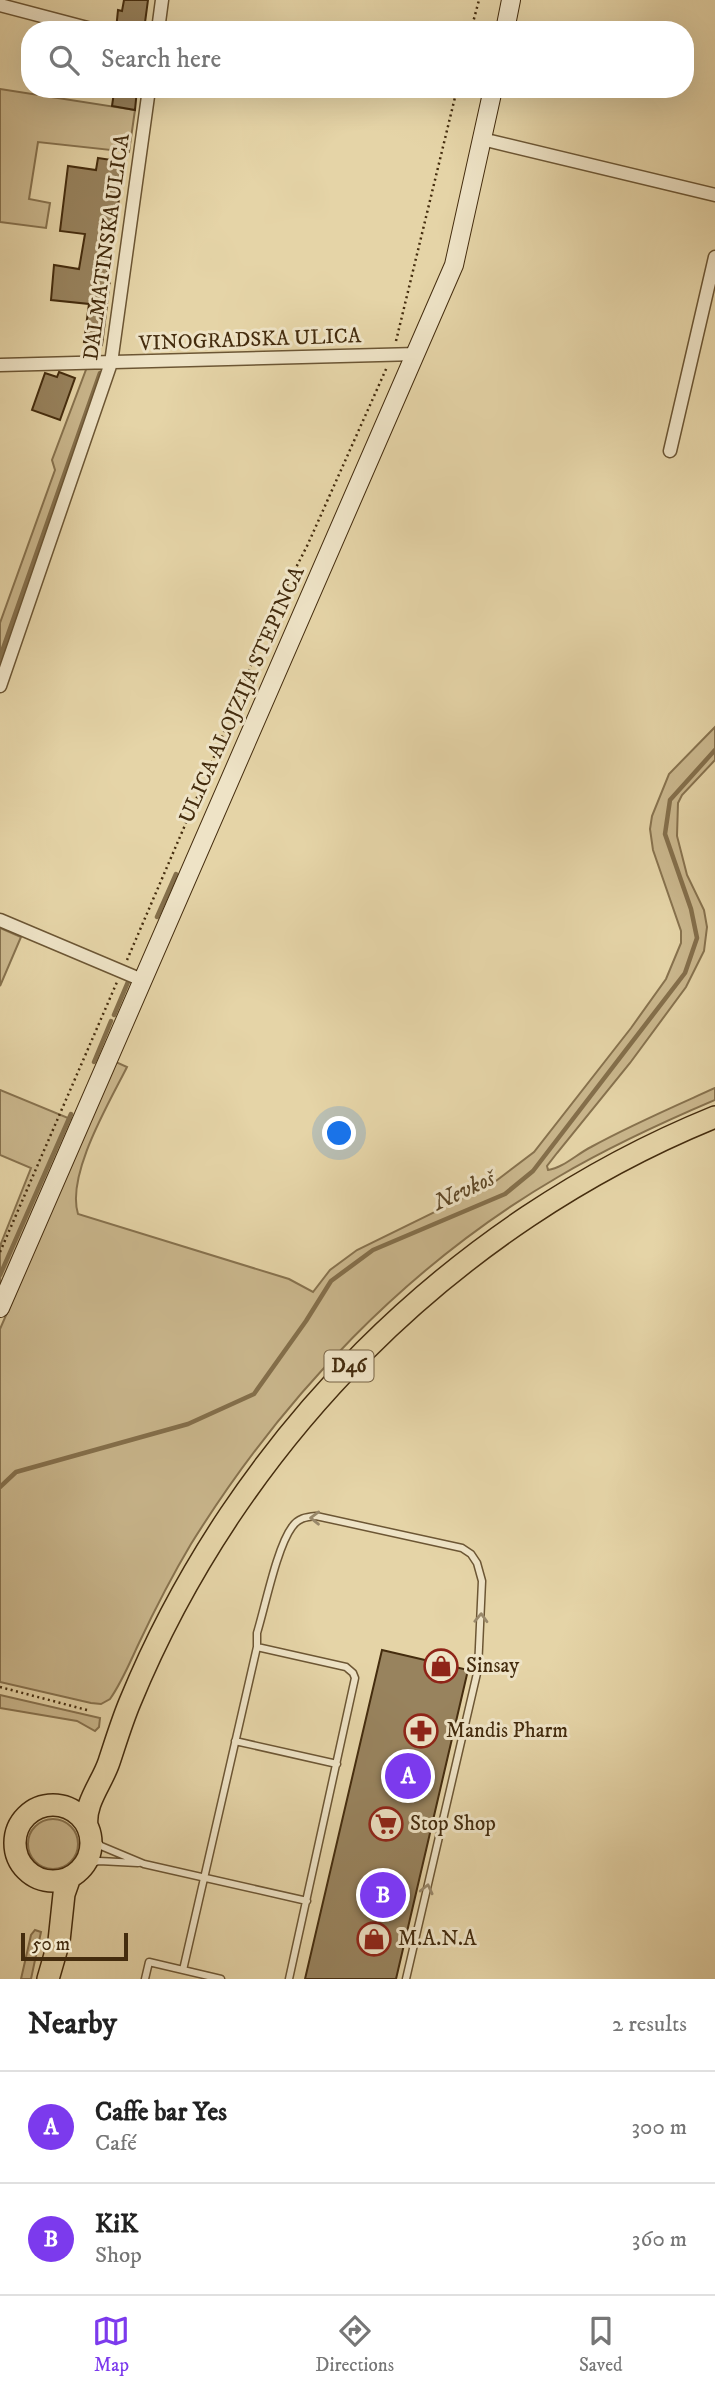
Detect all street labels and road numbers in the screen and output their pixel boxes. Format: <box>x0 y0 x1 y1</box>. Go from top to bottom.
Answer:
street label: DALMATINSKA ULICA <box>78 131 136 362</box>
street label: VINOGRADSKA ULICA <box>137 323 362 357</box>
street label: ULICA ALOJZIJA STEPINCA <box>174 562 311 827</box>
road number: D46 <box>324 1350 374 1382</box>

